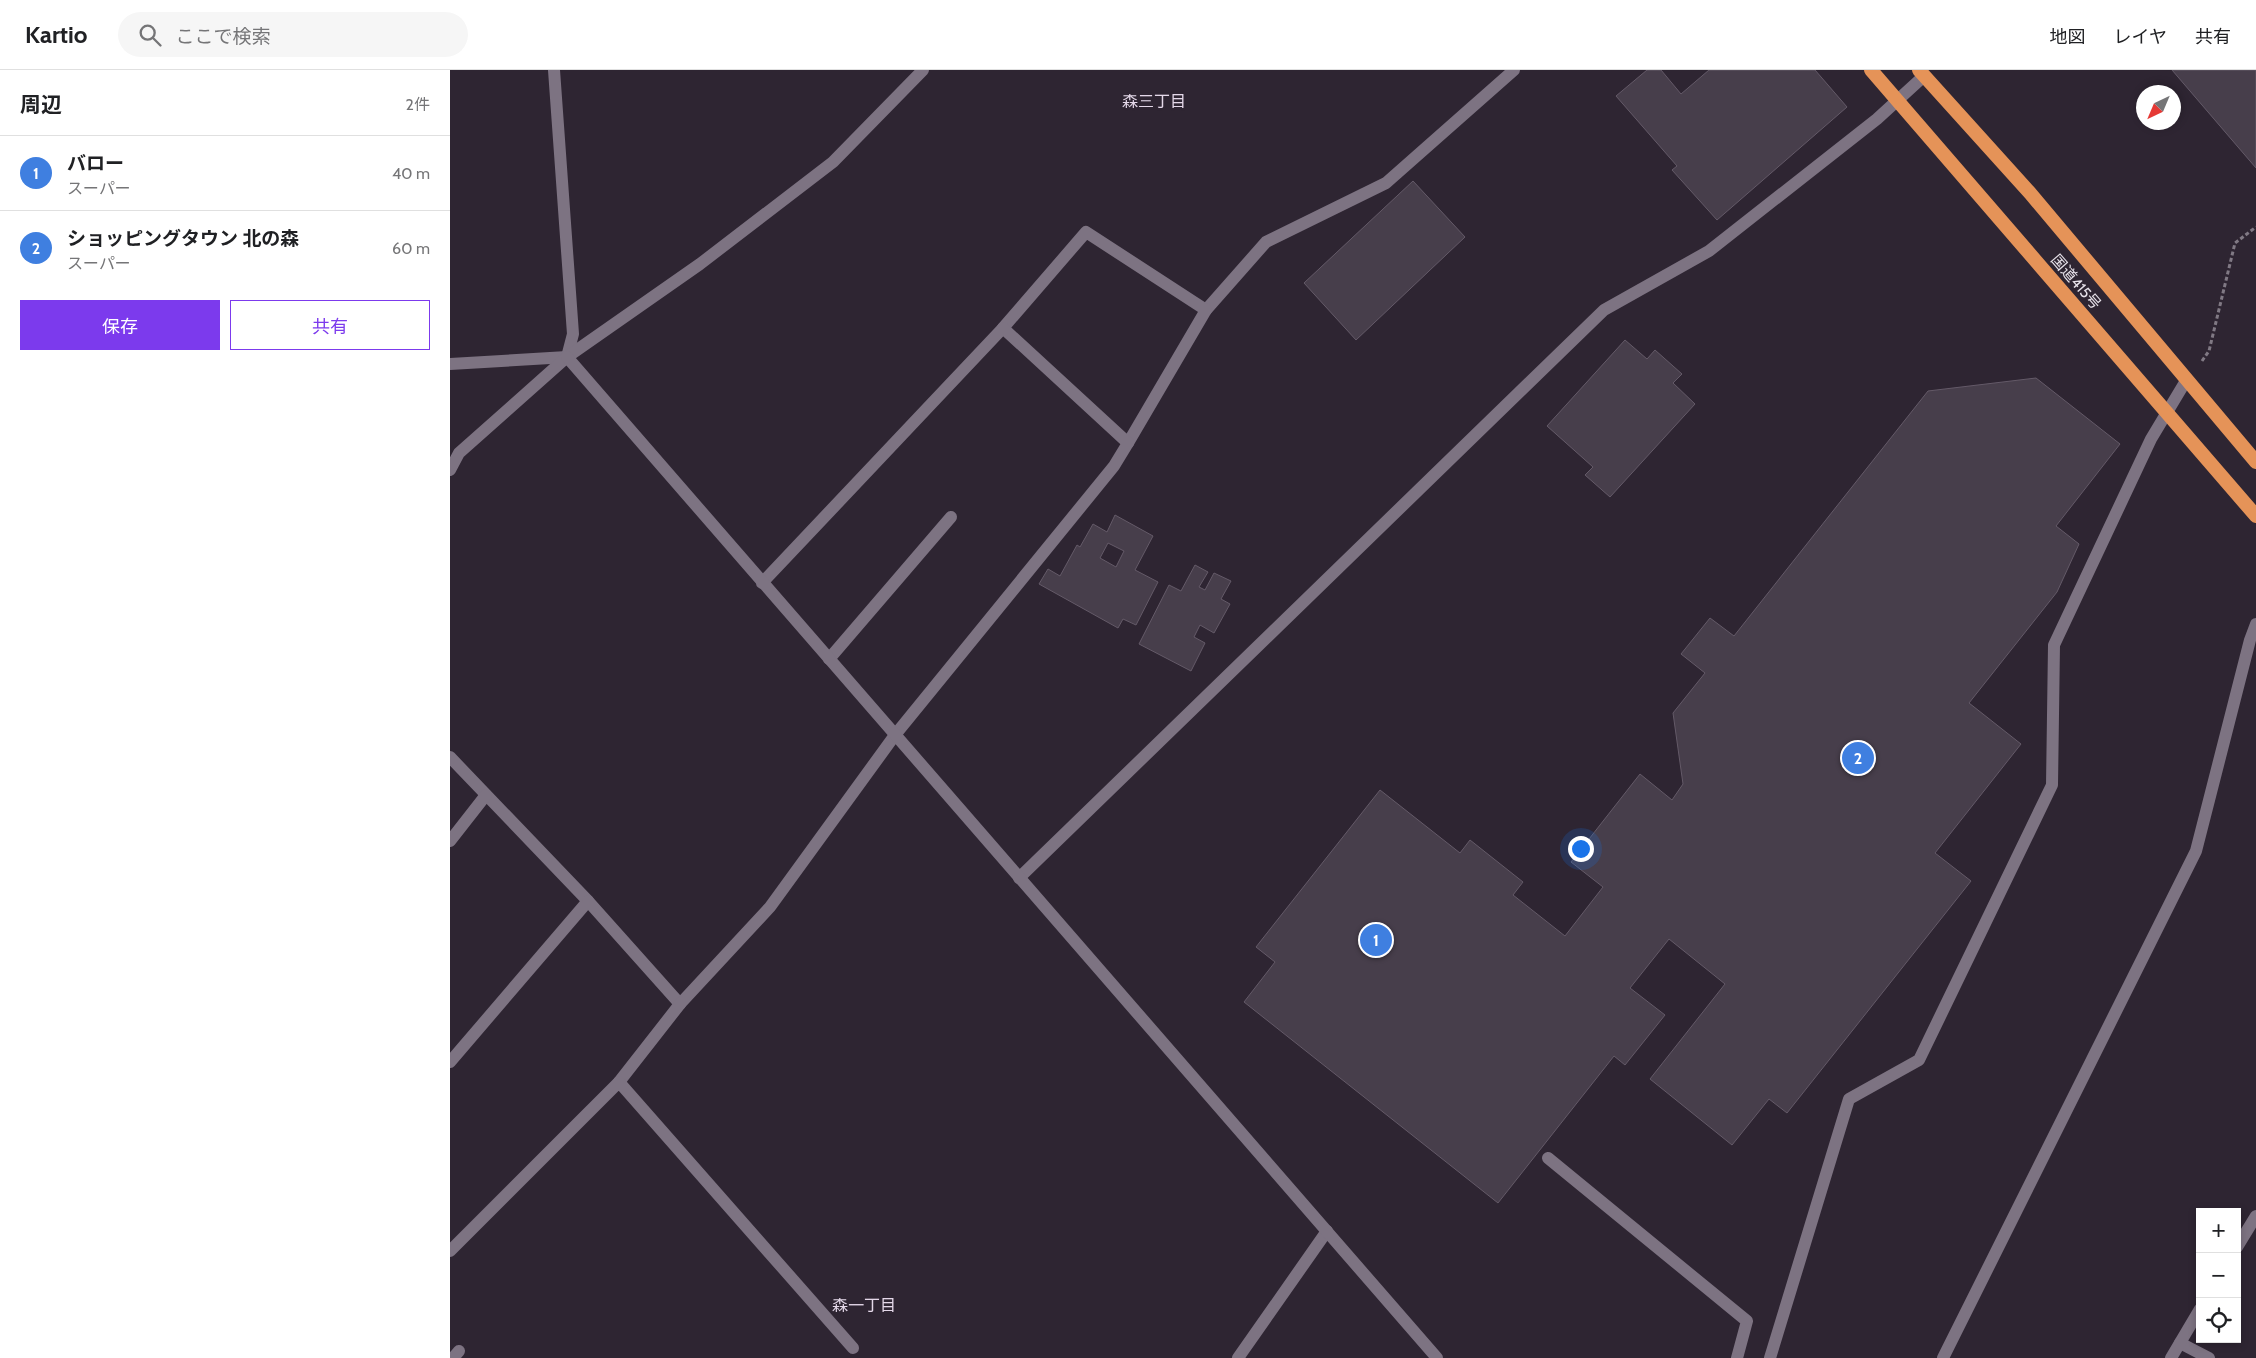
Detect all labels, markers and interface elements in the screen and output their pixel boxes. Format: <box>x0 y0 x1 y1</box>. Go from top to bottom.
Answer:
search box <box>118 12 468 57</box>
text: Kartio <box>25 20 88 49</box>
icon: search <box>136 21 164 49</box>
text: ここで検索 <box>176 25 271 48</box>
text: 地図 <box>2050 26 2086 48</box>
text: レイヤ <box>2114 26 2167 48</box>
text: 共有 <box>2195 26 2231 48</box>
north arrow <box>2136 85 2181 130</box>
text: 周辺 <box>20 92 62 117</box>
district label: 森三丁目 <box>1122 92 1186 111</box>
text: 2件 <box>406 95 430 114</box>
text: バロー <box>67 152 124 175</box>
text: 1 <box>33 164 39 183</box>
text: 40 m <box>392 164 430 183</box>
text: スーパー <box>67 179 131 198</box>
text: ショッピングタウン 北の森 <box>67 227 299 250</box>
text: 2 <box>32 239 40 258</box>
text: 60 m <box>392 239 430 258</box>
street label: 国道415号 <box>2047 251 2105 313</box>
text: スーパー <box>67 254 131 273</box>
button: 保存 <box>20 300 220 350</box>
button: 共有 <box>230 300 430 350</box>
pin: 2 <box>1842 739 1874 777</box>
your location <box>1568 836 1594 862</box>
pin: 1 <box>1360 921 1392 959</box>
map controls <box>2196 1208 2241 1343</box>
button: + <box>2196 1208 2241 1253</box>
button: − <box>2196 1253 2241 1298</box>
district label: 森一丁目 <box>832 1296 896 1315</box>
button: locate <box>2196 1298 2241 1343</box>

